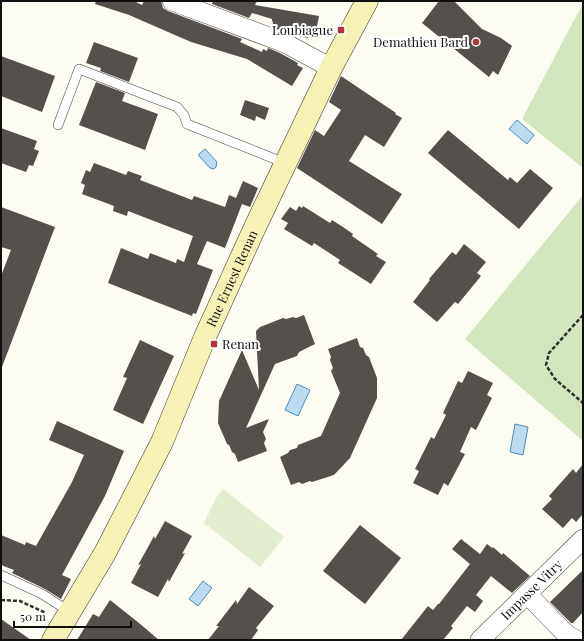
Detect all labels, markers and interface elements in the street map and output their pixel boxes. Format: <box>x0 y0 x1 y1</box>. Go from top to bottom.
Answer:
place label: Loubiague <box>272 21 333 38</box>
marker: Loubiague <box>336 25 346 35</box>
place label: Demathieu Bard <box>373 33 468 50</box>
marker: Demathieu Bard <box>471 37 481 47</box>
street label: Rue Ernest Renan <box>202 227 261 329</box>
place label: Renan <box>222 335 259 352</box>
marker: Renan <box>209 339 219 349</box>
street label: Impasse Vitry <box>497 555 566 623</box>
scale bar <box>14 603 131 629</box>
text: 50 m <box>20 608 46 624</box>

